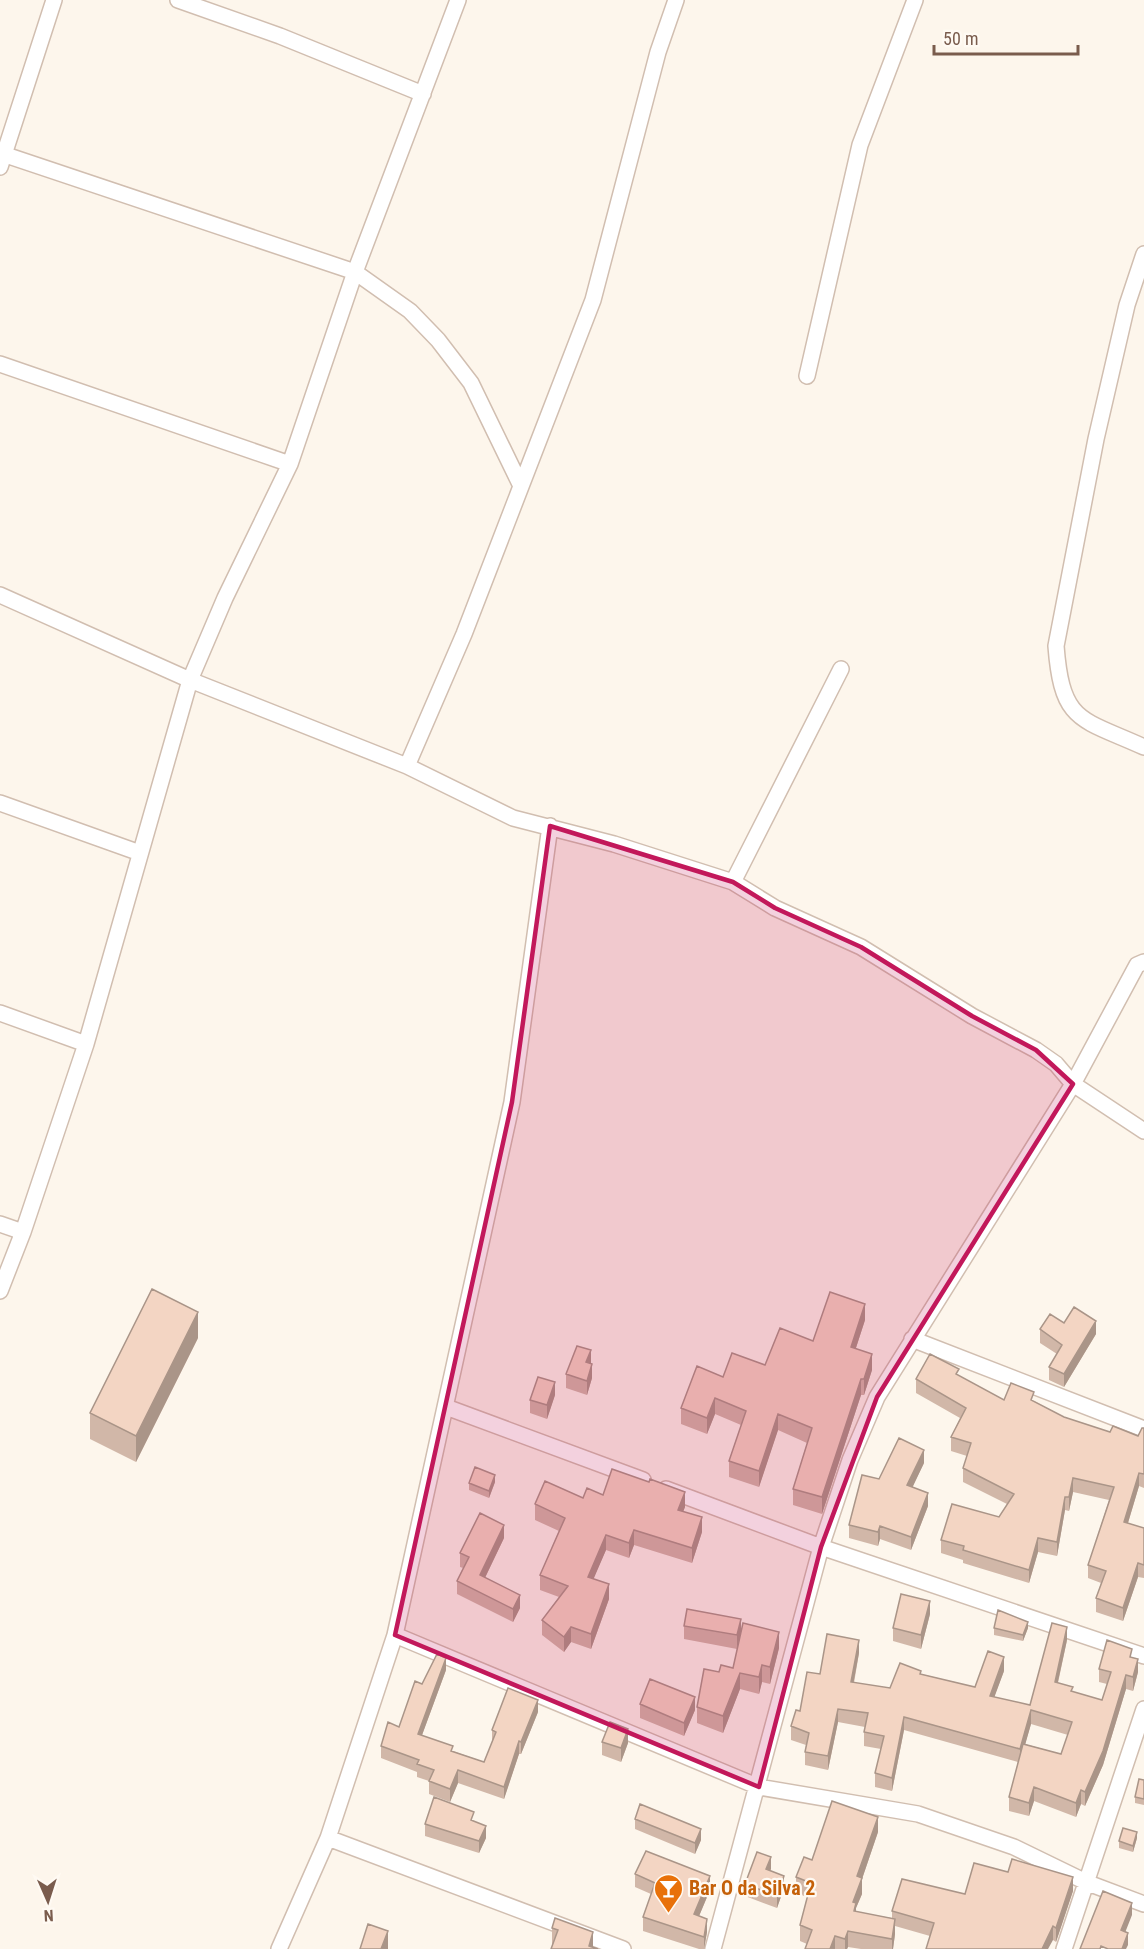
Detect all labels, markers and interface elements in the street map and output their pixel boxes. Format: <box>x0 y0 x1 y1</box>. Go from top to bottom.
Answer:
scale bar <box>934 18 1078 56</box>
text: 50 m <box>943 28 978 49</box>
north arrow <box>18 1871 78 1931</box>
bar icon: Bar O da Silva 2 <box>652 1872 684 1914</box>
place label: Bar O da Silva 2 <box>689 1876 815 1900</box>
text: N <box>43 1906 54 1925</box>

